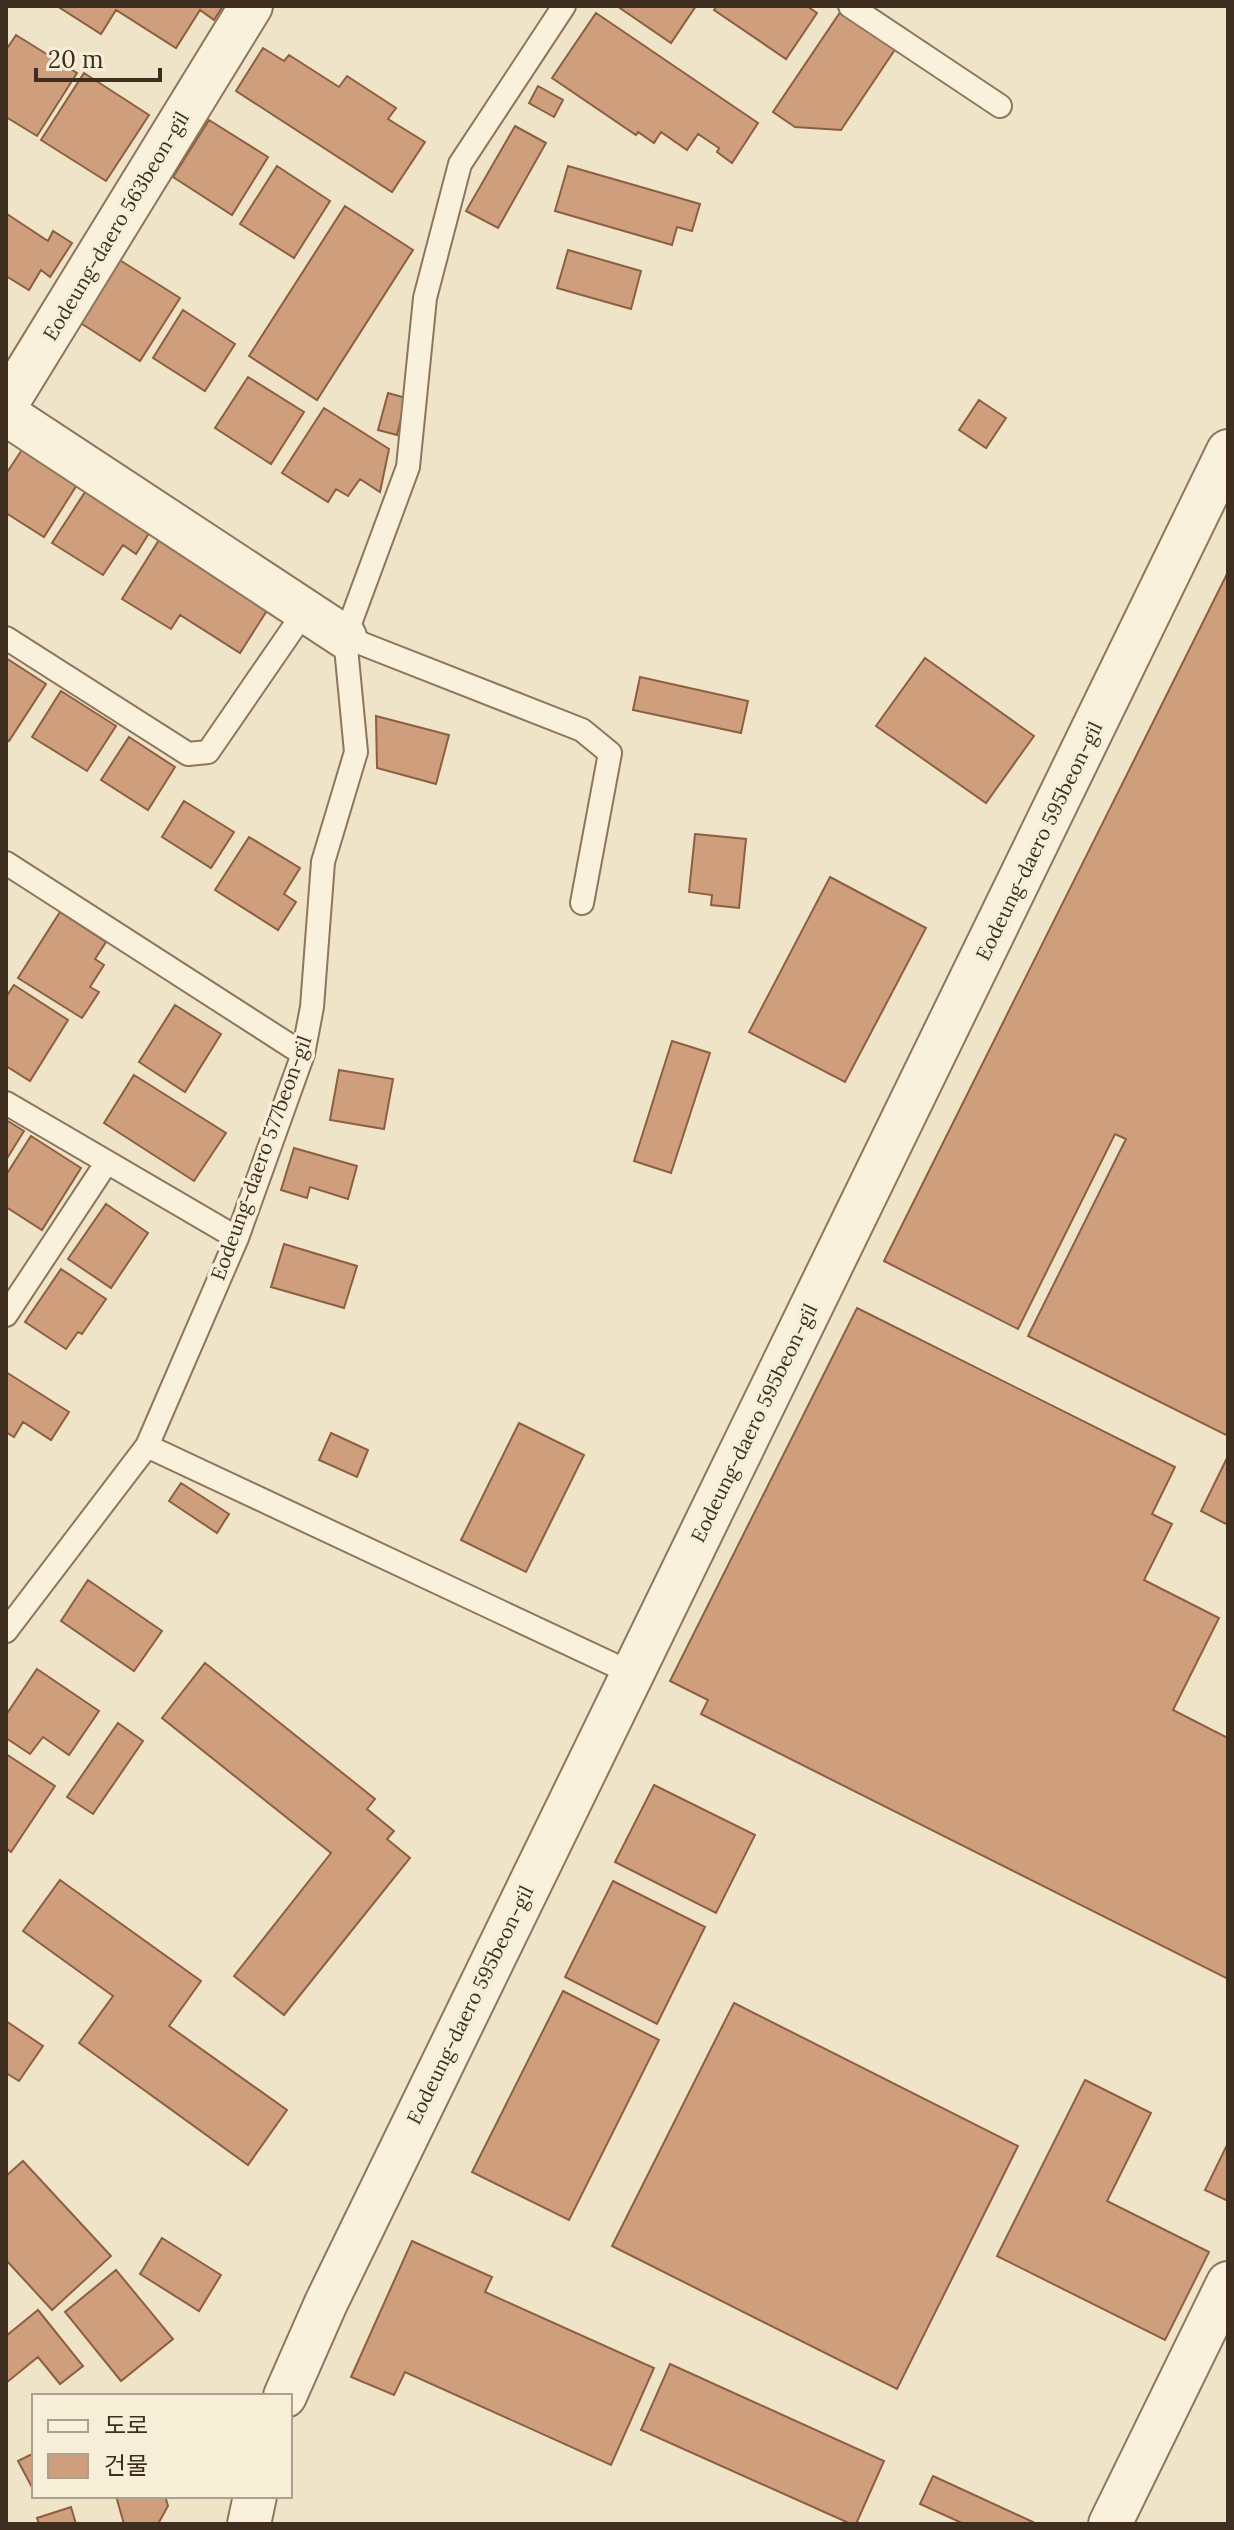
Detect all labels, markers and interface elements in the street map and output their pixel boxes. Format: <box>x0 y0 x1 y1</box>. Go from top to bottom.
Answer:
scale bar <box>36 32 160 82</box>
text: 20 m <box>48 44 104 75</box>
street label: Eodeung-daero 563beon-gil <box>37 107 194 345</box>
street label: Eodeung-daero 595beon-gil <box>970 717 1107 964</box>
street label: Eodeung-daero 577beon-gil <box>205 1032 316 1284</box>
street label: Eodeung-daero 595beon-gil <box>685 1299 822 1546</box>
street label: Eodeung-daero 595beon-gil <box>401 1881 538 2128</box>
legend <box>32 2394 292 2498</box>
text: 도로 <box>104 2410 148 2441</box>
text: 건물 <box>104 2450 148 2481</box>

